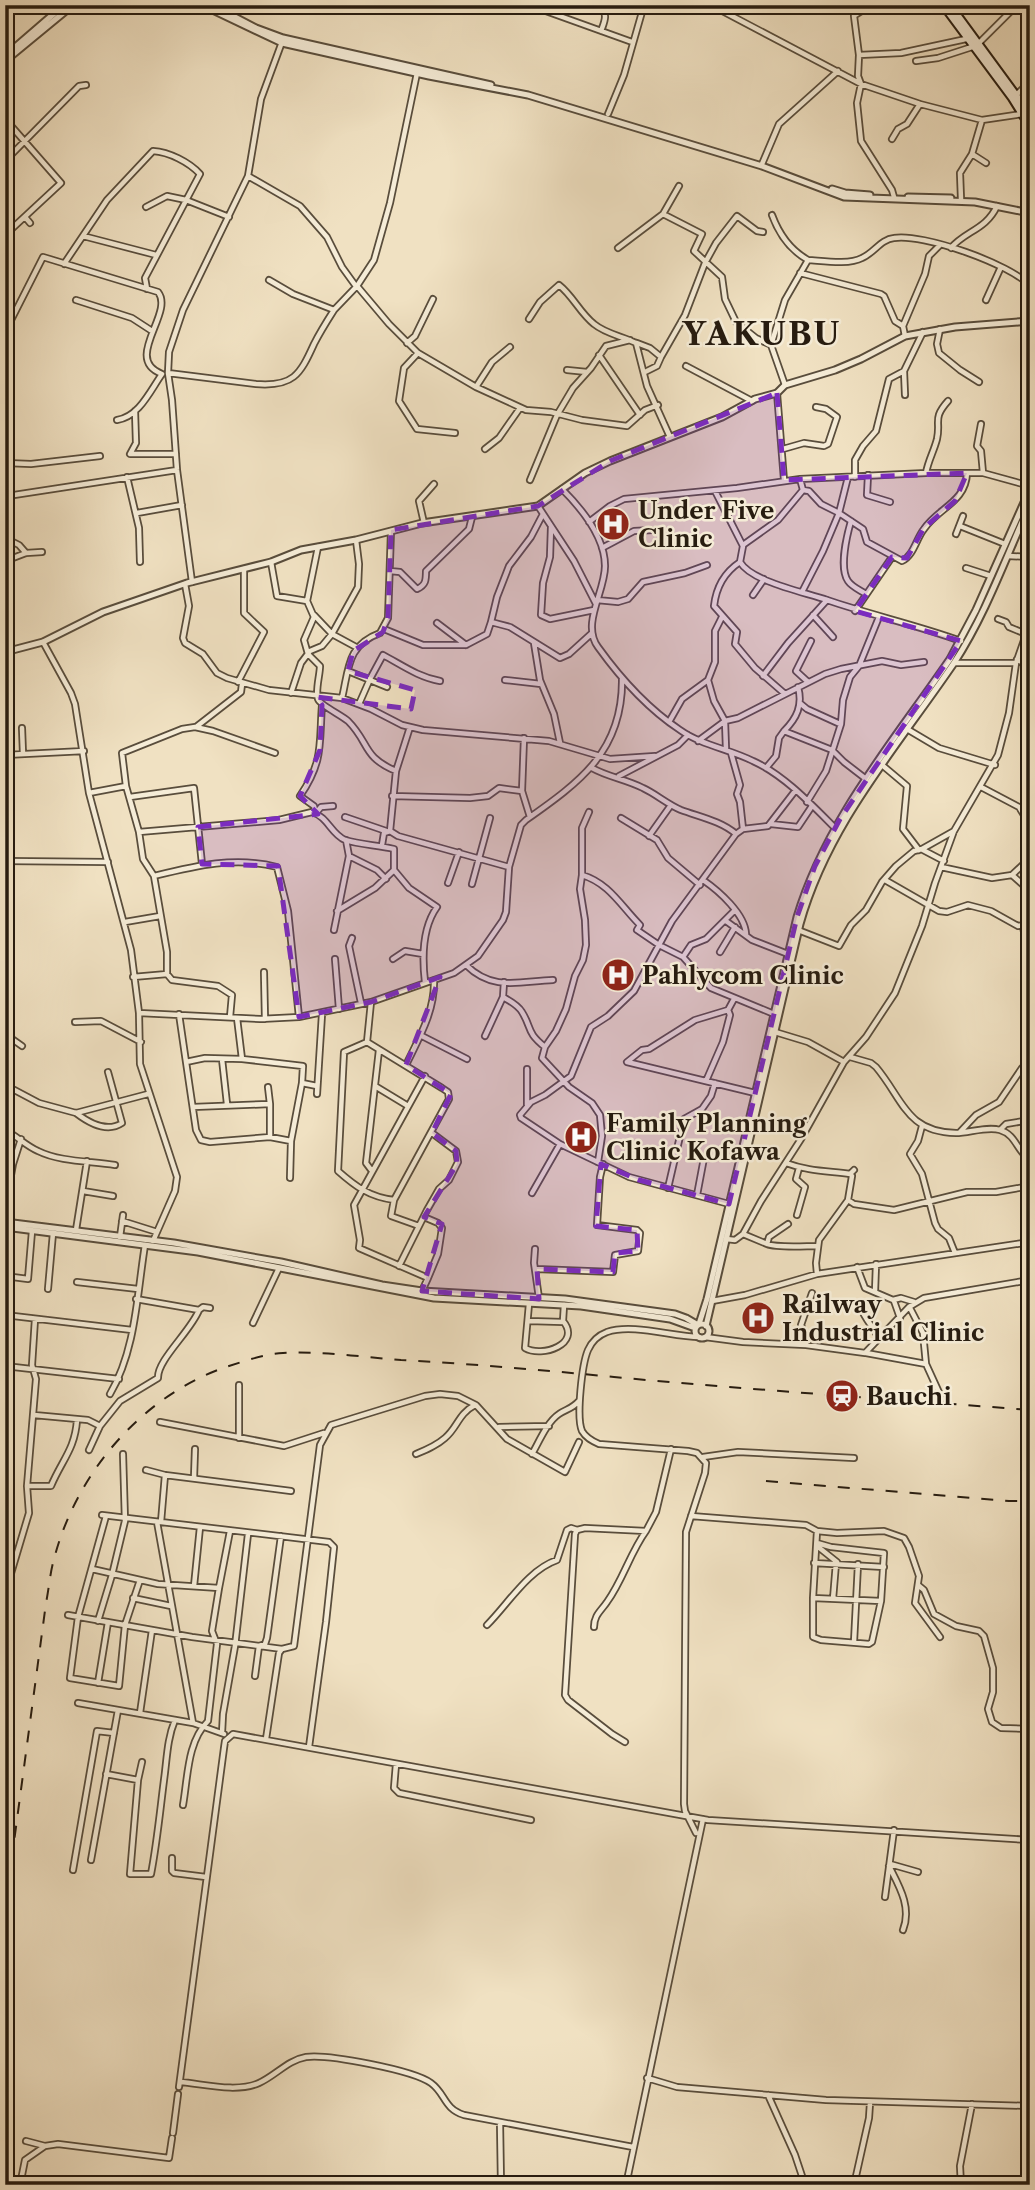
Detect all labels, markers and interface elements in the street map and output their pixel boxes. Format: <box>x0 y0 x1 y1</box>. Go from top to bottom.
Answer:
district label: YAKUBU <box>681 314 842 353</box>
place label: Under Five Clinic <box>638 496 774 553</box>
hospital icon: Under Five Clinic <box>594 505 632 543</box>
hospital icon: Pahlycom Clinic <box>599 956 637 994</box>
place label: Pahlycom Clinic <box>642 961 844 990</box>
place label: Family Planning Clinic Kofawa <box>606 1109 808 1166</box>
hospital icon: Family Planning Clinic Kofawa <box>562 1118 600 1156</box>
place label: Railway Industrial Clinic <box>782 1290 984 1347</box>
hospital icon: Railway Industrial Clinic <box>739 1299 777 1337</box>
station icon: Bauchi <box>823 1377 861 1415</box>
place label: Bauchi <box>866 1382 952 1411</box>

